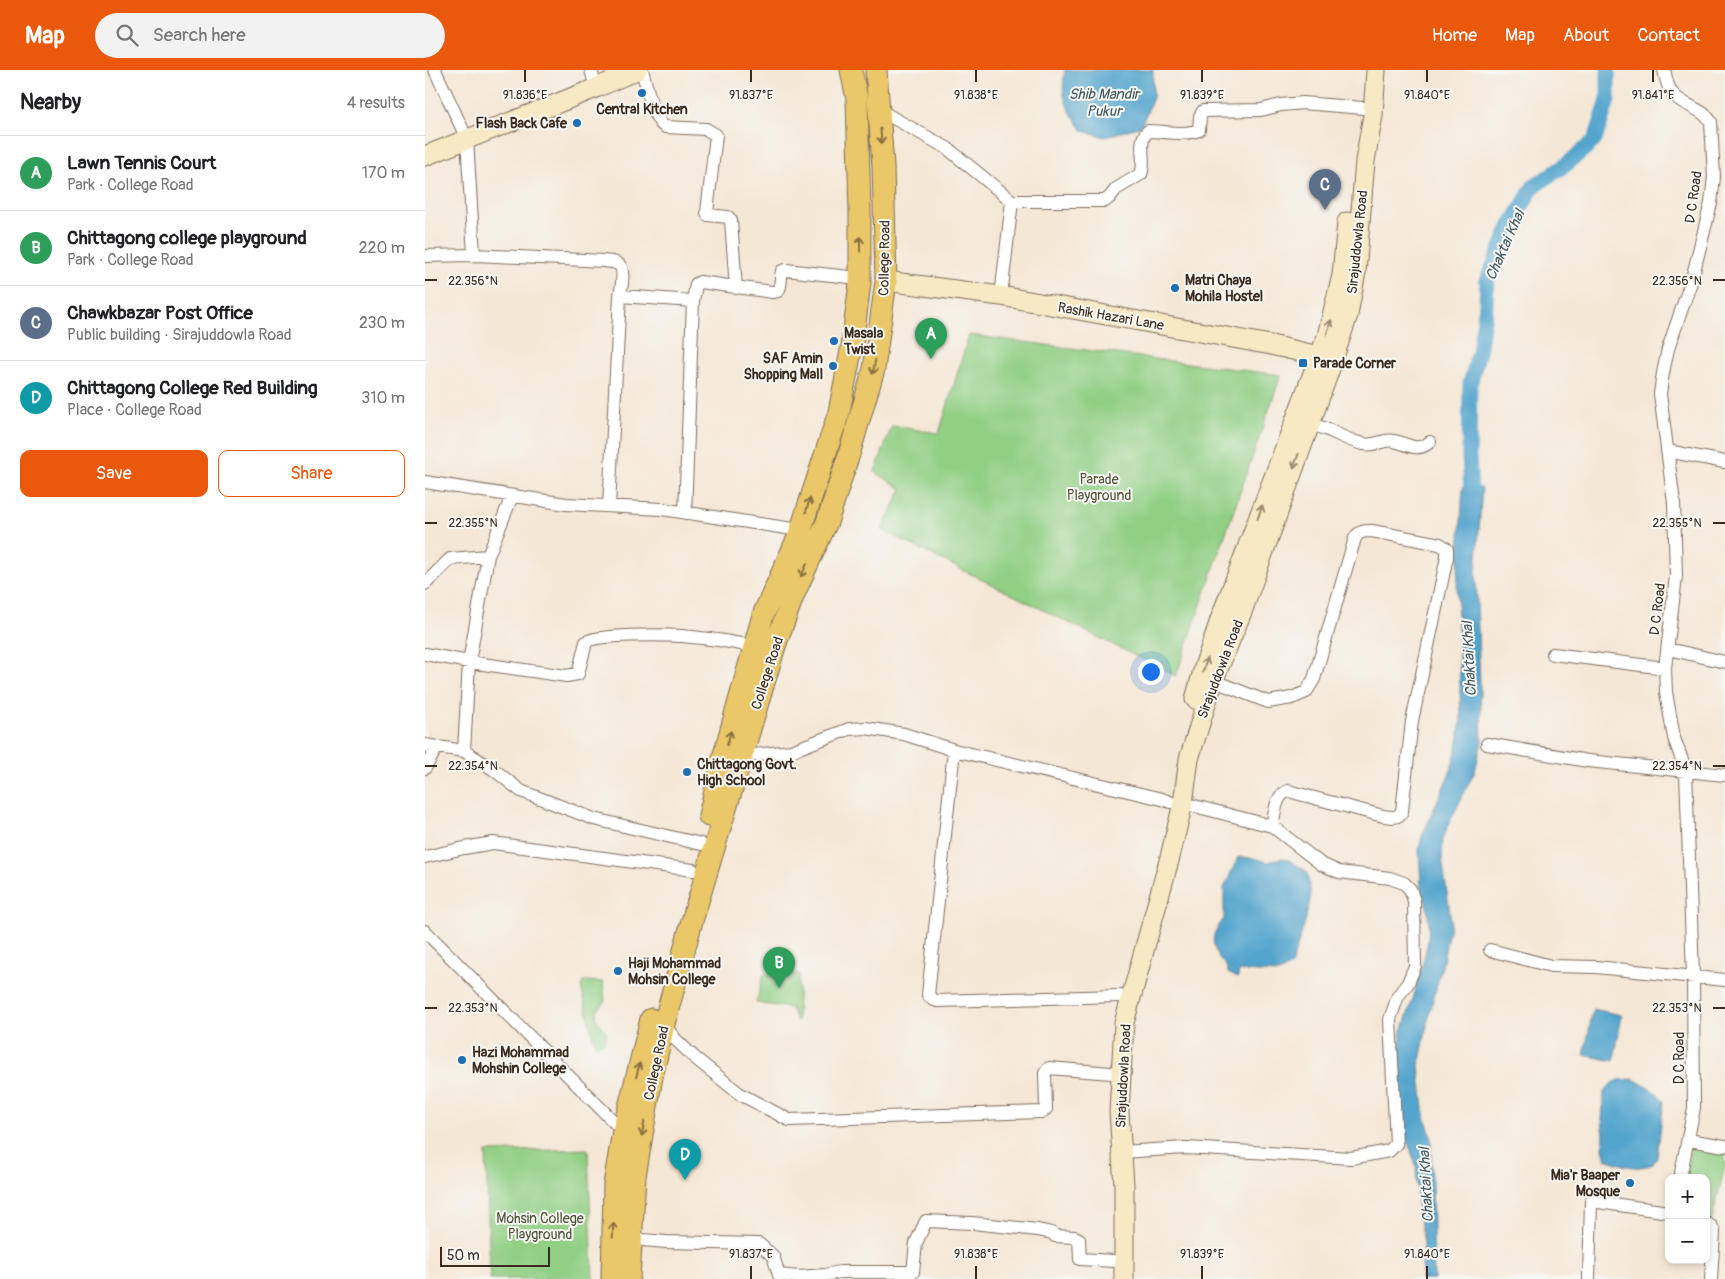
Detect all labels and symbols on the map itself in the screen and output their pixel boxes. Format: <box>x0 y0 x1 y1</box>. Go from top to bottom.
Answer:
water label: Shib Mandir Pukur <box>1069 85 1141 121</box>
marker: Central Kitchen <box>636 87 648 99</box>
text: 91.836°E <box>503 88 547 103</box>
text: 91.837°E <box>729 88 773 103</box>
text: 91.838°E <box>954 88 998 103</box>
text: 91.839°E <box>1180 88 1224 103</box>
text: 91.840°E <box>1404 88 1450 103</box>
text: 91.841°E <box>1632 88 1674 103</box>
place label: Central Kitchen <box>596 101 688 118</box>
place label: Flash Back Cafe <box>476 115 568 132</box>
marker: Flash Back Cafe <box>571 117 583 129</box>
one-way arrow <box>876 128 886 144</box>
pin: C <box>1309 169 1341 210</box>
street label: D C Road <box>1681 170 1706 224</box>
street label: Sirajuddowla Road <box>1344 189 1371 295</box>
water label: Chaktai Khal <box>1482 206 1530 283</box>
street label: College Road <box>875 220 894 296</box>
one-way arrow <box>855 237 865 253</box>
place label: Matri Chaya Mohila Hostel <box>1185 272 1263 305</box>
text: 22.356°N <box>448 274 498 289</box>
text: 22.356°N <box>1652 274 1702 289</box>
marker: Matri Chaya Mohila Hostel <box>1169 282 1181 294</box>
street label: Rashik Hazari Lane <box>1057 299 1165 334</box>
pin: A <box>915 318 947 359</box>
one-way arrow <box>1325 320 1335 336</box>
place label: Masala Twist <box>843 325 884 358</box>
marker: Masala Twist <box>828 335 840 347</box>
place label: SAF Amin Shopping Mall <box>744 350 823 383</box>
place label: Parade Corner <box>1313 355 1397 372</box>
marker: Parade Corner <box>1297 357 1309 369</box>
one-way arrow <box>869 359 878 375</box>
marker: SAF Amin Shopping Mall <box>827 360 839 372</box>
one-way arrow <box>1291 452 1300 468</box>
park label: Parade Playground <box>1067 471 1131 504</box>
one-way arrow <box>804 497 814 513</box>
one-way arrow <box>1256 505 1265 520</box>
text: 22.355°N <box>448 516 498 531</box>
text: 22.355°N <box>1652 516 1702 531</box>
one-way arrow <box>799 562 809 577</box>
street label: D C Road <box>1646 582 1669 636</box>
street label: Sirajuddowla Road <box>1194 617 1247 721</box>
water label: Chaktai Khal <box>1458 620 1481 697</box>
street label: College Road <box>748 634 787 712</box>
one-way arrow <box>1200 657 1210 673</box>
your location <box>1138 659 1164 685</box>
one-way arrow <box>724 731 734 747</box>
place label: Chittagong Govt. High School <box>697 756 797 789</box>
text: 22.354°N <box>448 759 498 774</box>
text: 22.354°N <box>1652 759 1702 774</box>
marker: Chittagong Govt. High School <box>681 766 693 778</box>
pin: B <box>763 947 795 988</box>
place label: Haji Mohammad Mohsin College <box>628 955 721 988</box>
marker: Haji Mohammad Mohsin College <box>612 965 624 977</box>
text: 22.353°N <box>448 1001 498 1016</box>
text: 22.353°N <box>1652 1001 1702 1016</box>
street label: Sirajuddowla Road <box>1112 1023 1135 1129</box>
street label: College Road <box>640 1024 673 1102</box>
street label: D C Road <box>1671 1032 1688 1084</box>
place label: Hazi Mohammad Mohshin College <box>472 1044 569 1077</box>
marker: Hazi Mohammad Mohshin College <box>456 1054 468 1066</box>
one-way arrow <box>633 1063 643 1079</box>
one-way arrow <box>638 1121 648 1137</box>
pin: D <box>669 1139 701 1180</box>
water label: Chaktai Khal <box>1415 1146 1438 1223</box>
place label: Mia'r Baaper Mosque <box>1551 1167 1621 1200</box>
marker: Mia'r Baaper Mosque <box>1624 1177 1636 1189</box>
park label: Mohsin College Playground <box>496 1210 584 1243</box>
one-way arrow <box>608 1223 618 1239</box>
scale bar <box>440 1244 550 1267</box>
text: 91.837°E <box>729 1247 773 1262</box>
text: 91.838°E <box>954 1247 998 1262</box>
text: 91.839°E <box>1180 1247 1224 1262</box>
text: 91.840°E <box>1404 1247 1450 1262</box>

